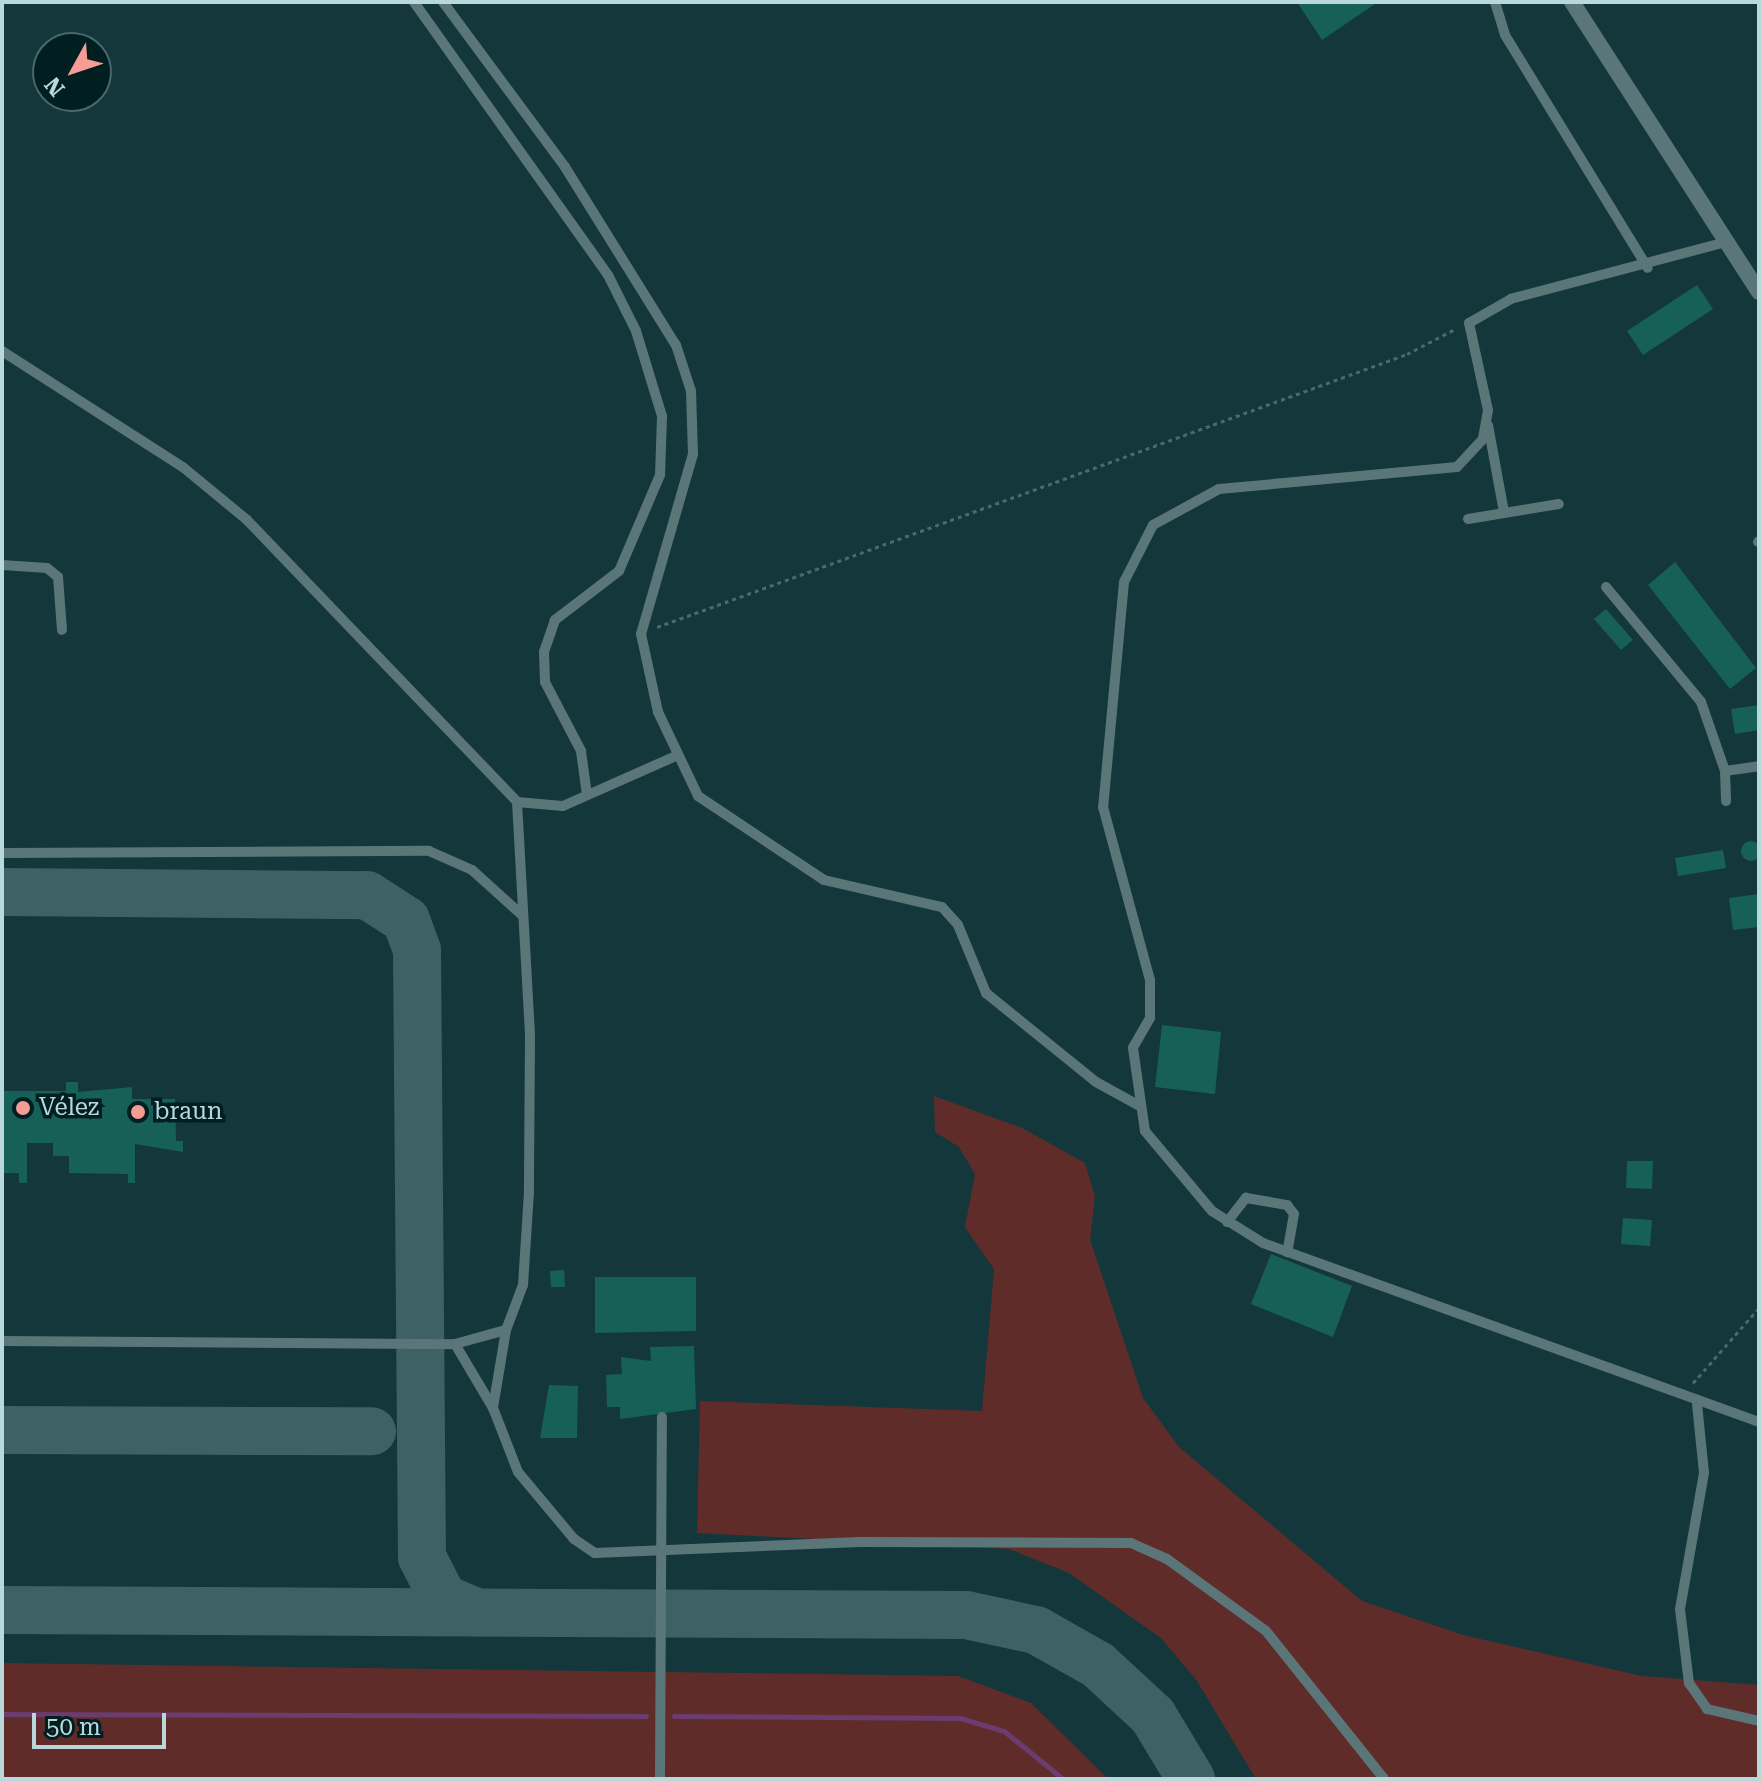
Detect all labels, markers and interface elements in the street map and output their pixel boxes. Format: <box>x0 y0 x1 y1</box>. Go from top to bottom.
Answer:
north arrow <box>32 32 112 112</box>
text: N <box>40 72 70 101</box>
place label: Vélez <box>39 1094 99 1122</box>
place label: braun <box>154 1098 222 1126</box>
marker: Vélez <box>14 1099 32 1117</box>
marker: braun <box>129 1103 147 1121</box>
scale bar <box>36 1697 170 1747</box>
text: 50 m <box>46 1713 101 1741</box>

